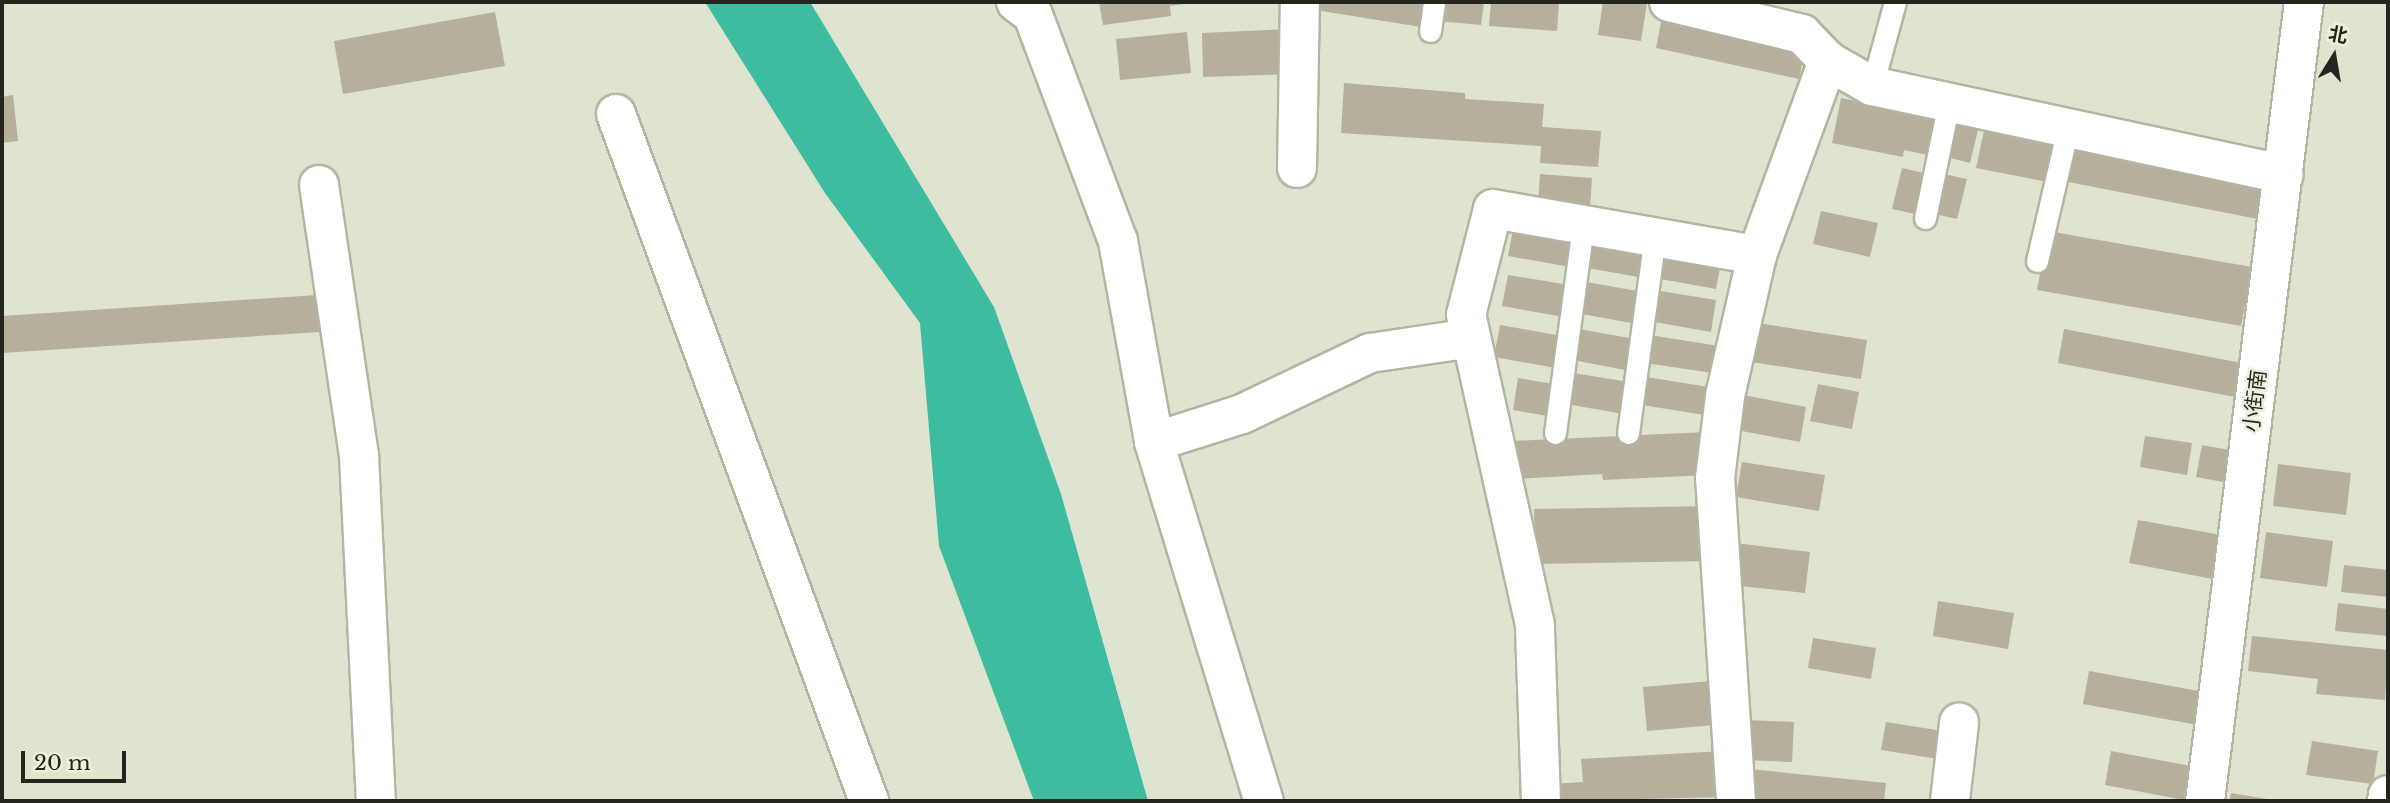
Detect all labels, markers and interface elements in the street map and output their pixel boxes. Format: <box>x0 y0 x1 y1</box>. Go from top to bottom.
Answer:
north arrow <box>2299 21 2369 91</box>
text: 北 <box>2327 22 2350 48</box>
street label: 小街南 <box>2239 368 2271 434</box>
scale bar <box>24 736 130 780</box>
text: 20 m <box>34 750 91 776</box>

